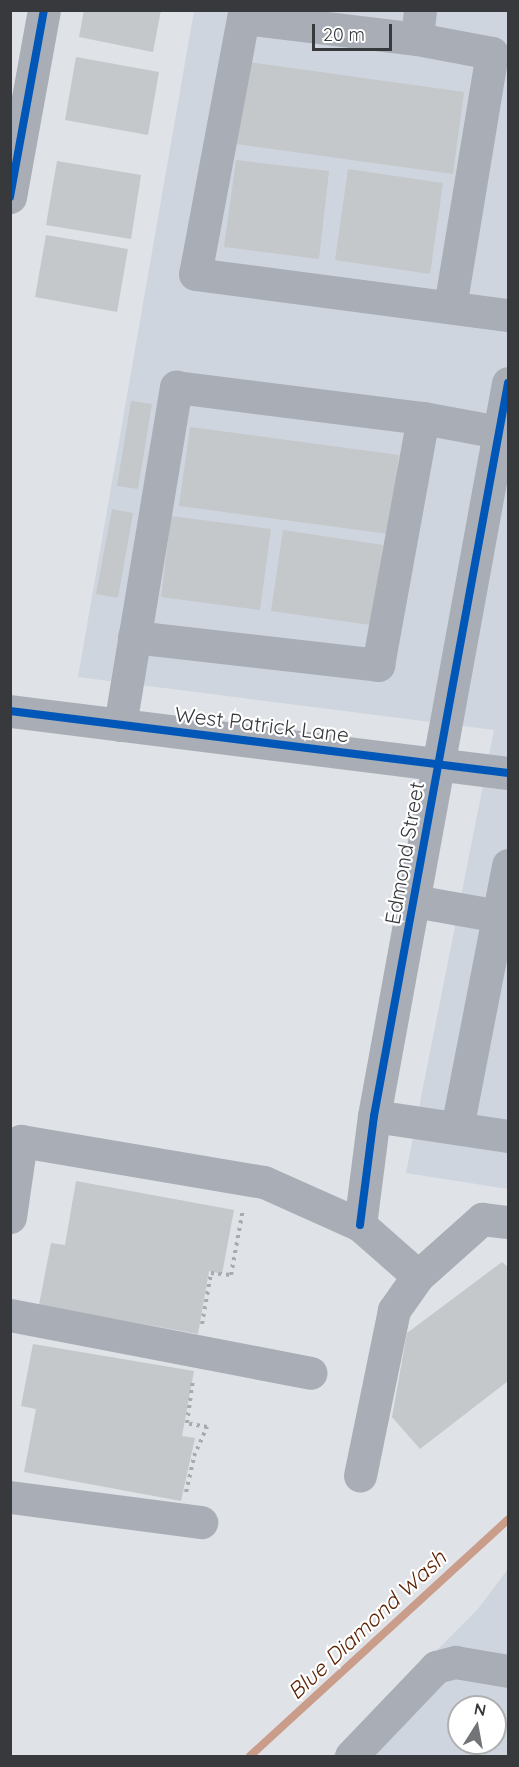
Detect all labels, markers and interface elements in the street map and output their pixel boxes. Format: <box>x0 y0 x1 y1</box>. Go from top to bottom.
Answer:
scale bar <box>315 12 394 50</box>
text: 20 m <box>323 23 365 46</box>
street label: West Patrick Lane <box>174 701 350 747</box>
street label: Edmond Street <box>379 780 429 926</box>
water label: Blue Diamond Wash <box>282 1545 452 1705</box>
north arrow <box>447 1695 507 1755</box>
text: N <box>472 1698 488 1720</box>

